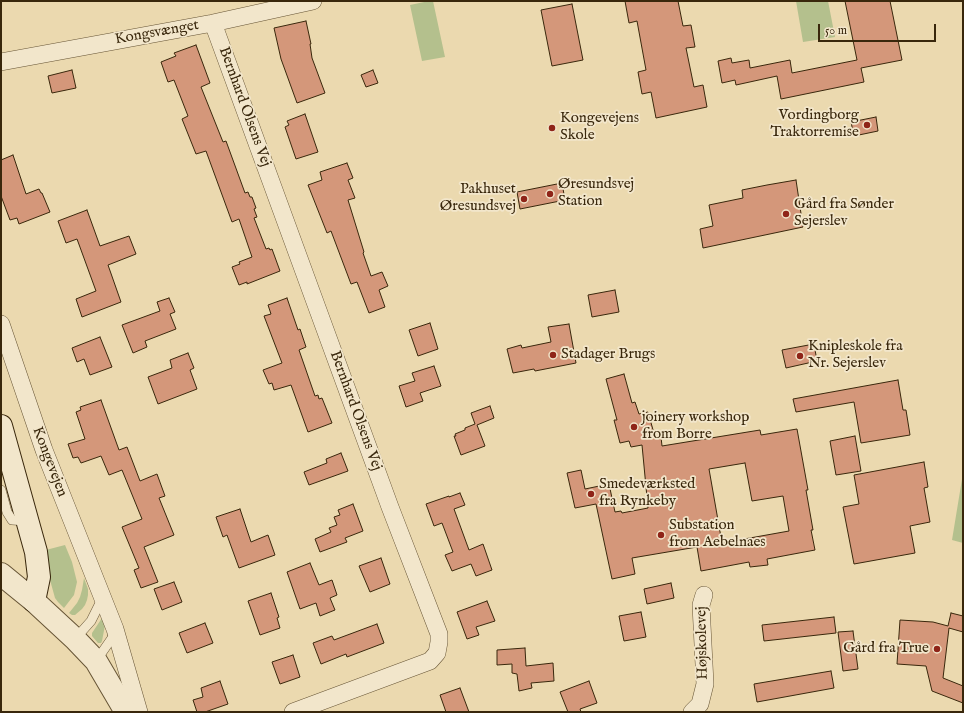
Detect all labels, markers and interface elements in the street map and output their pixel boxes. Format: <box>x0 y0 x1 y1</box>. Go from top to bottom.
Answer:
scale bar <box>820 16 938 42</box>
street label: Kongsvænget <box>114 17 200 49</box>
text: 50 m <box>825 23 847 38</box>
street label: Bernhard Olsens Vej <box>214 45 274 169</box>
place label: Vordingborg Traktorremise <box>770 107 859 142</box>
place label: Kongevejens Skole <box>560 110 639 145</box>
marker: Vordingborg Traktorremise <box>862 120 872 130</box>
marker: Kongevejens Skole <box>547 123 557 133</box>
place label: Øresundsvej Station <box>558 176 634 211</box>
place label: Pakhuset Øresundsvej <box>440 181 516 216</box>
marker: Øresundsvej Station <box>545 189 555 199</box>
marker: Pakhuset Øresundsvej <box>519 194 529 204</box>
place label: Gård fra Sønder Sejerslev <box>794 196 894 231</box>
marker: Gård fra Sønder Sejerslev <box>781 209 791 219</box>
place label: Knipleskole fra Nr. Sejerslev <box>808 338 903 373</box>
place label: Stadager Brugs <box>561 346 655 364</box>
street label: Bernhard Olsens Vej <box>325 349 385 473</box>
marker: Stadager Brugs <box>548 350 558 360</box>
marker: Knipleskole fra Nr. Sejerslev <box>795 351 805 361</box>
place label: joinery workshop from Borre <box>642 409 749 444</box>
marker: joinery workshop from Borre <box>629 422 639 432</box>
street label: Kongevejen <box>27 424 71 500</box>
place label: Smedeværksted fra Rynkeby <box>599 476 695 511</box>
marker: Smedeværksted fra Rynkeby <box>586 489 596 499</box>
place label: Substation from Aebelnaes <box>669 517 766 552</box>
marker: Substation from Aebelnaes <box>656 530 666 540</box>
street label: Højskolevej <box>693 606 713 680</box>
place label: Gård fra True <box>843 640 929 658</box>
marker: Gård fra True <box>932 644 942 654</box>

